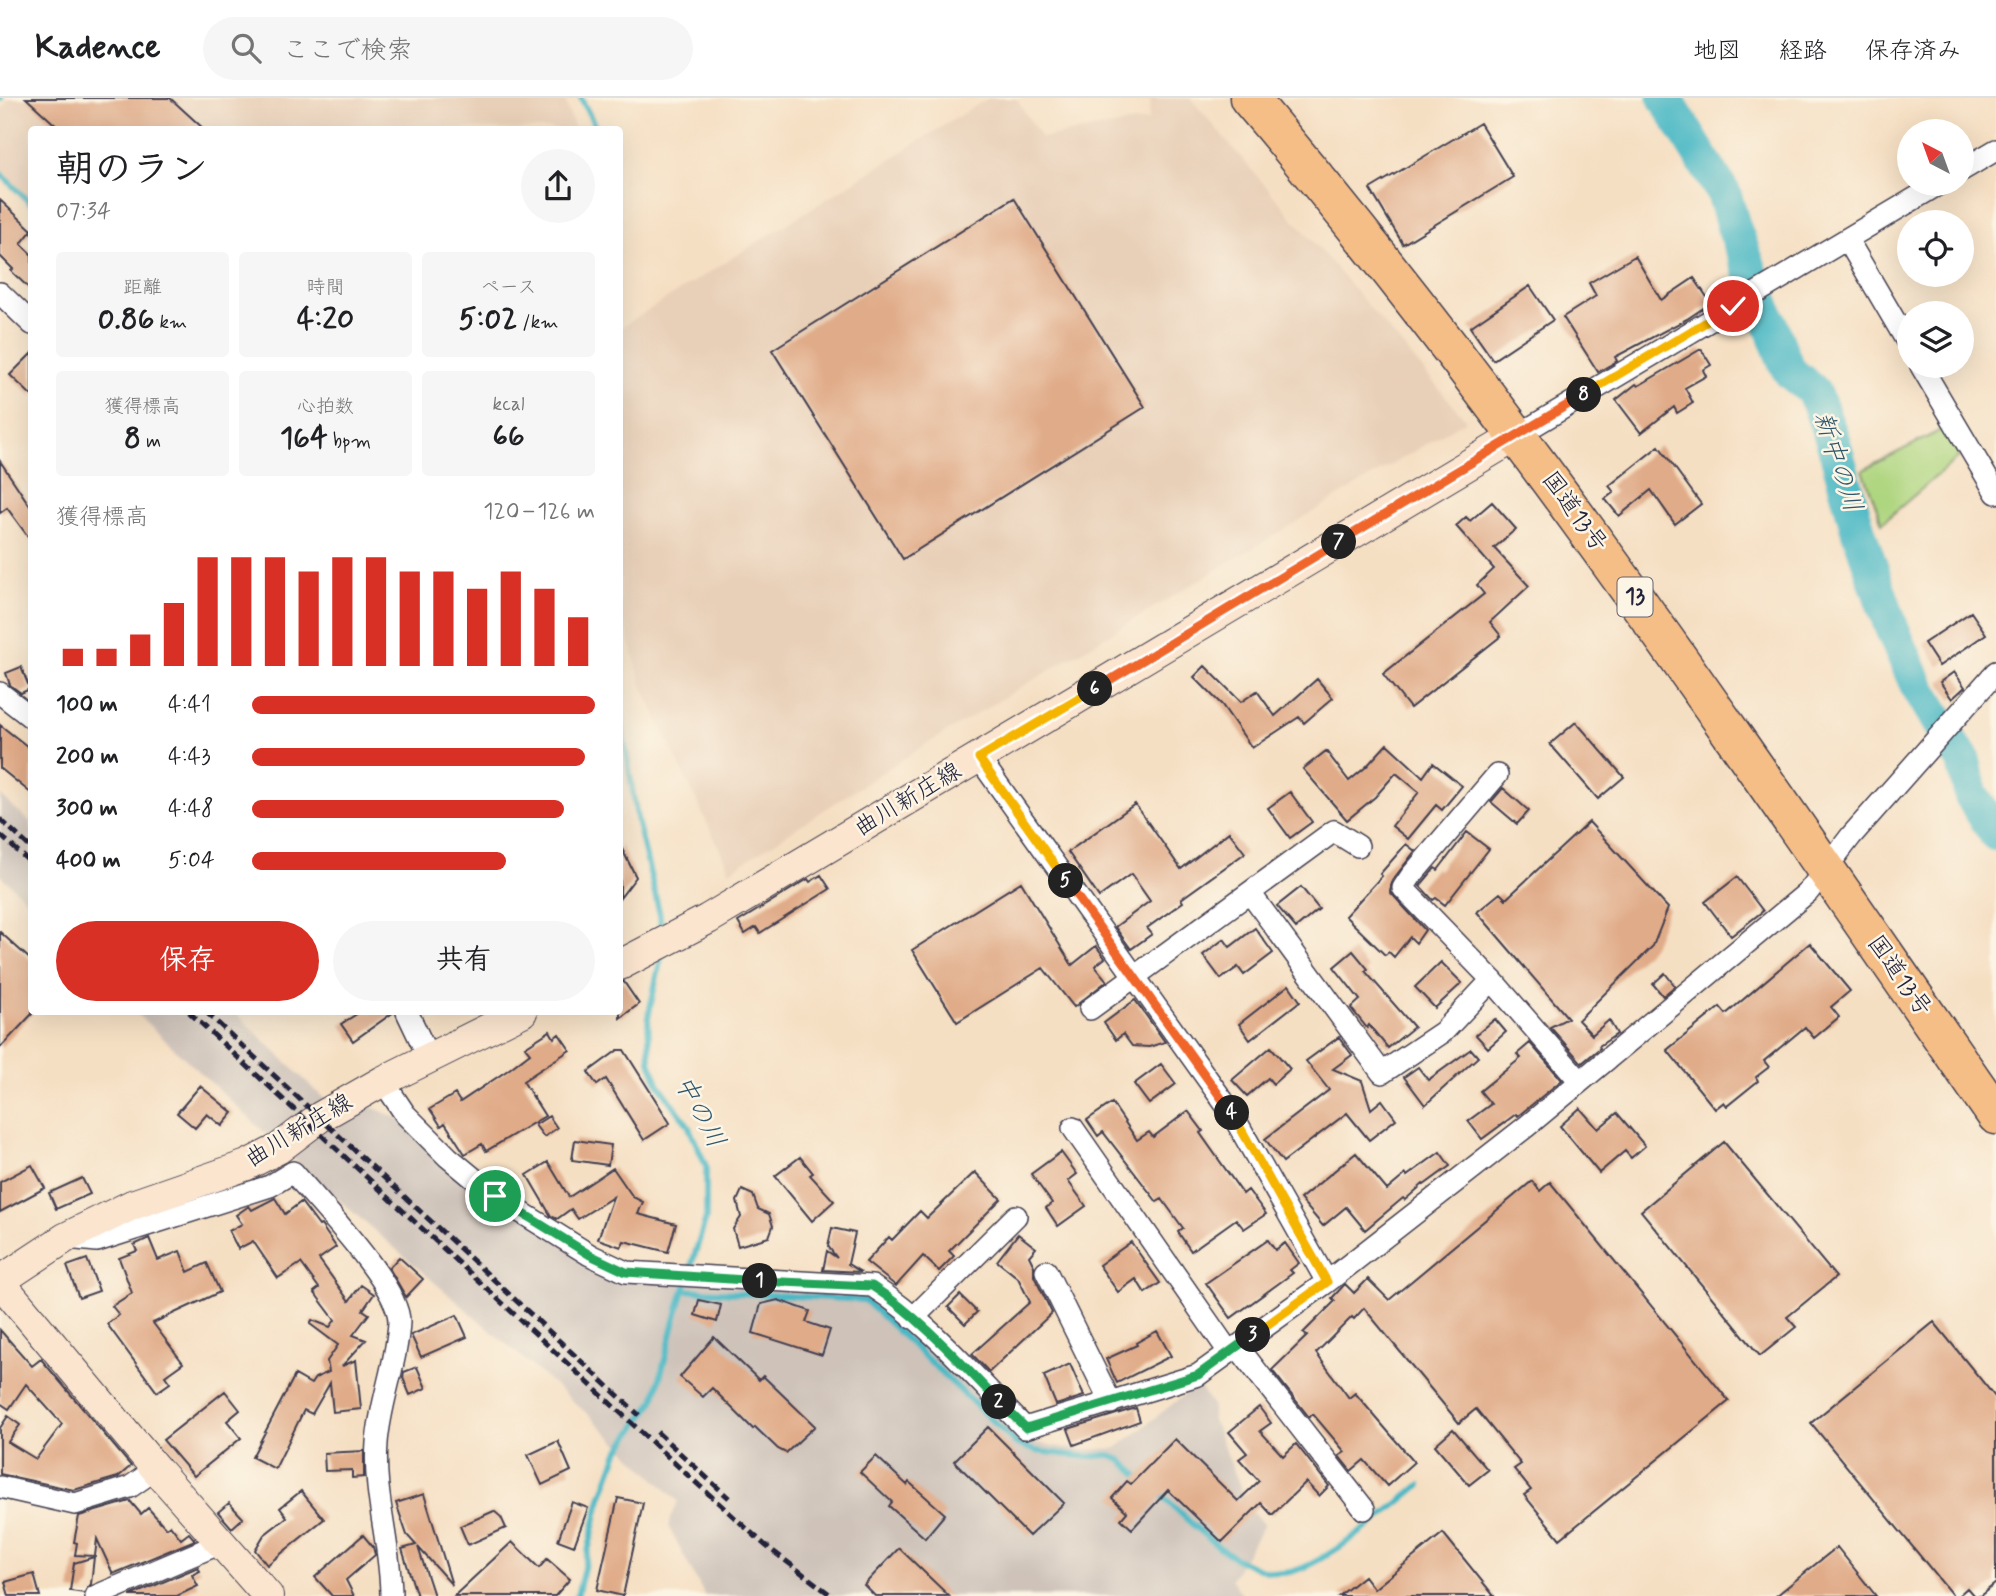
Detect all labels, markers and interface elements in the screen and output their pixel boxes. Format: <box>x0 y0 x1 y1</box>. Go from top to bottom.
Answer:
search box <box>203 17 693 80</box>
text: Kadence <box>35 26 161 70</box>
icon: search <box>227 29 265 67</box>
text: ここで検索 <box>283 34 413 68</box>
text: 地図 <box>1693 36 1741 67</box>
text: 経路 <box>1779 36 1827 67</box>
text: 保存済み <box>1865 36 1961 67</box>
north arrow <box>1897 119 1974 196</box>
map controls <box>1897 119 1974 378</box>
text: 朝のラン <box>56 146 208 195</box>
button: share <box>521 149 595 223</box>
text: 07:34 <box>56 197 111 227</box>
button: locate <box>1897 210 1974 287</box>
text: 距離 <box>123 275 162 300</box>
text: 時間 <box>306 275 345 300</box>
text: ペース <box>481 275 536 300</box>
pin <box>1703 276 1763 336</box>
icon: check <box>1714 287 1752 325</box>
text: 0.86 <box>98 300 154 339</box>
text: 4:20 <box>297 300 354 339</box>
text: 5:02 <box>459 300 517 339</box>
button: layers <box>1897 301 1974 378</box>
text: km <box>154 310 187 335</box>
text: /km <box>517 310 558 335</box>
pin: 8 <box>1566 378 1602 412</box>
text: 8 <box>1578 382 1589 407</box>
text: kcal <box>493 392 524 417</box>
text: 獲得標高 <box>104 394 181 419</box>
text: 心拍数 <box>297 394 354 419</box>
water label: 新中の川 <box>1805 407 1869 517</box>
text: 66 <box>493 417 524 456</box>
text: 8 <box>124 419 141 458</box>
text: 164 <box>280 419 328 458</box>
text: m <box>141 429 161 454</box>
text: bpm <box>328 429 371 454</box>
street label: 国道13号 <box>1534 465 1614 559</box>
text: 120–126 m <box>483 497 595 527</box>
text: 獲得標高 <box>56 503 148 533</box>
pin: 7 <box>1322 524 1356 560</box>
text: 7 <box>1333 529 1344 554</box>
road number: 13 <box>1618 578 1652 617</box>
pin: 6 <box>1078 672 1112 706</box>
text: 6 <box>1090 676 1099 701</box>
text: 100 m <box>56 690 118 720</box>
text: 4:41 <box>168 690 211 720</box>
text: 200 m <box>56 742 119 772</box>
text: 4:43 <box>168 742 211 772</box>
street label: 曲川新庄線 <box>849 756 967 844</box>
text: 300 m <box>56 794 118 824</box>
text: 4:48 <box>168 794 214 824</box>
text: 400 m <box>56 846 121 876</box>
text: 5:04 <box>168 846 215 876</box>
pin: 5 <box>1048 864 1084 898</box>
text: 5 <box>1060 868 1071 893</box>
button: 保存 <box>56 921 319 1001</box>
button: 共有 <box>333 921 595 1001</box>
street label: 国道13号 <box>1860 929 1938 1023</box>
water label: 中の川 <box>666 1070 732 1154</box>
street label: 曲川新庄線 <box>240 1087 358 1175</box>
pin: 4 <box>1214 1096 1250 1130</box>
text: 4 <box>1226 1100 1237 1125</box>
pin <box>465 1166 525 1226</box>
icon: arrive <box>476 1177 514 1215</box>
pin: 1 <box>742 1264 778 1298</box>
text: 1 <box>755 1268 764 1293</box>
pin: 3 <box>1236 1318 1270 1352</box>
text: 3 <box>1248 1322 1257 1347</box>
pin: 2 <box>982 1384 1016 1420</box>
text: 2 <box>994 1389 1003 1414</box>

